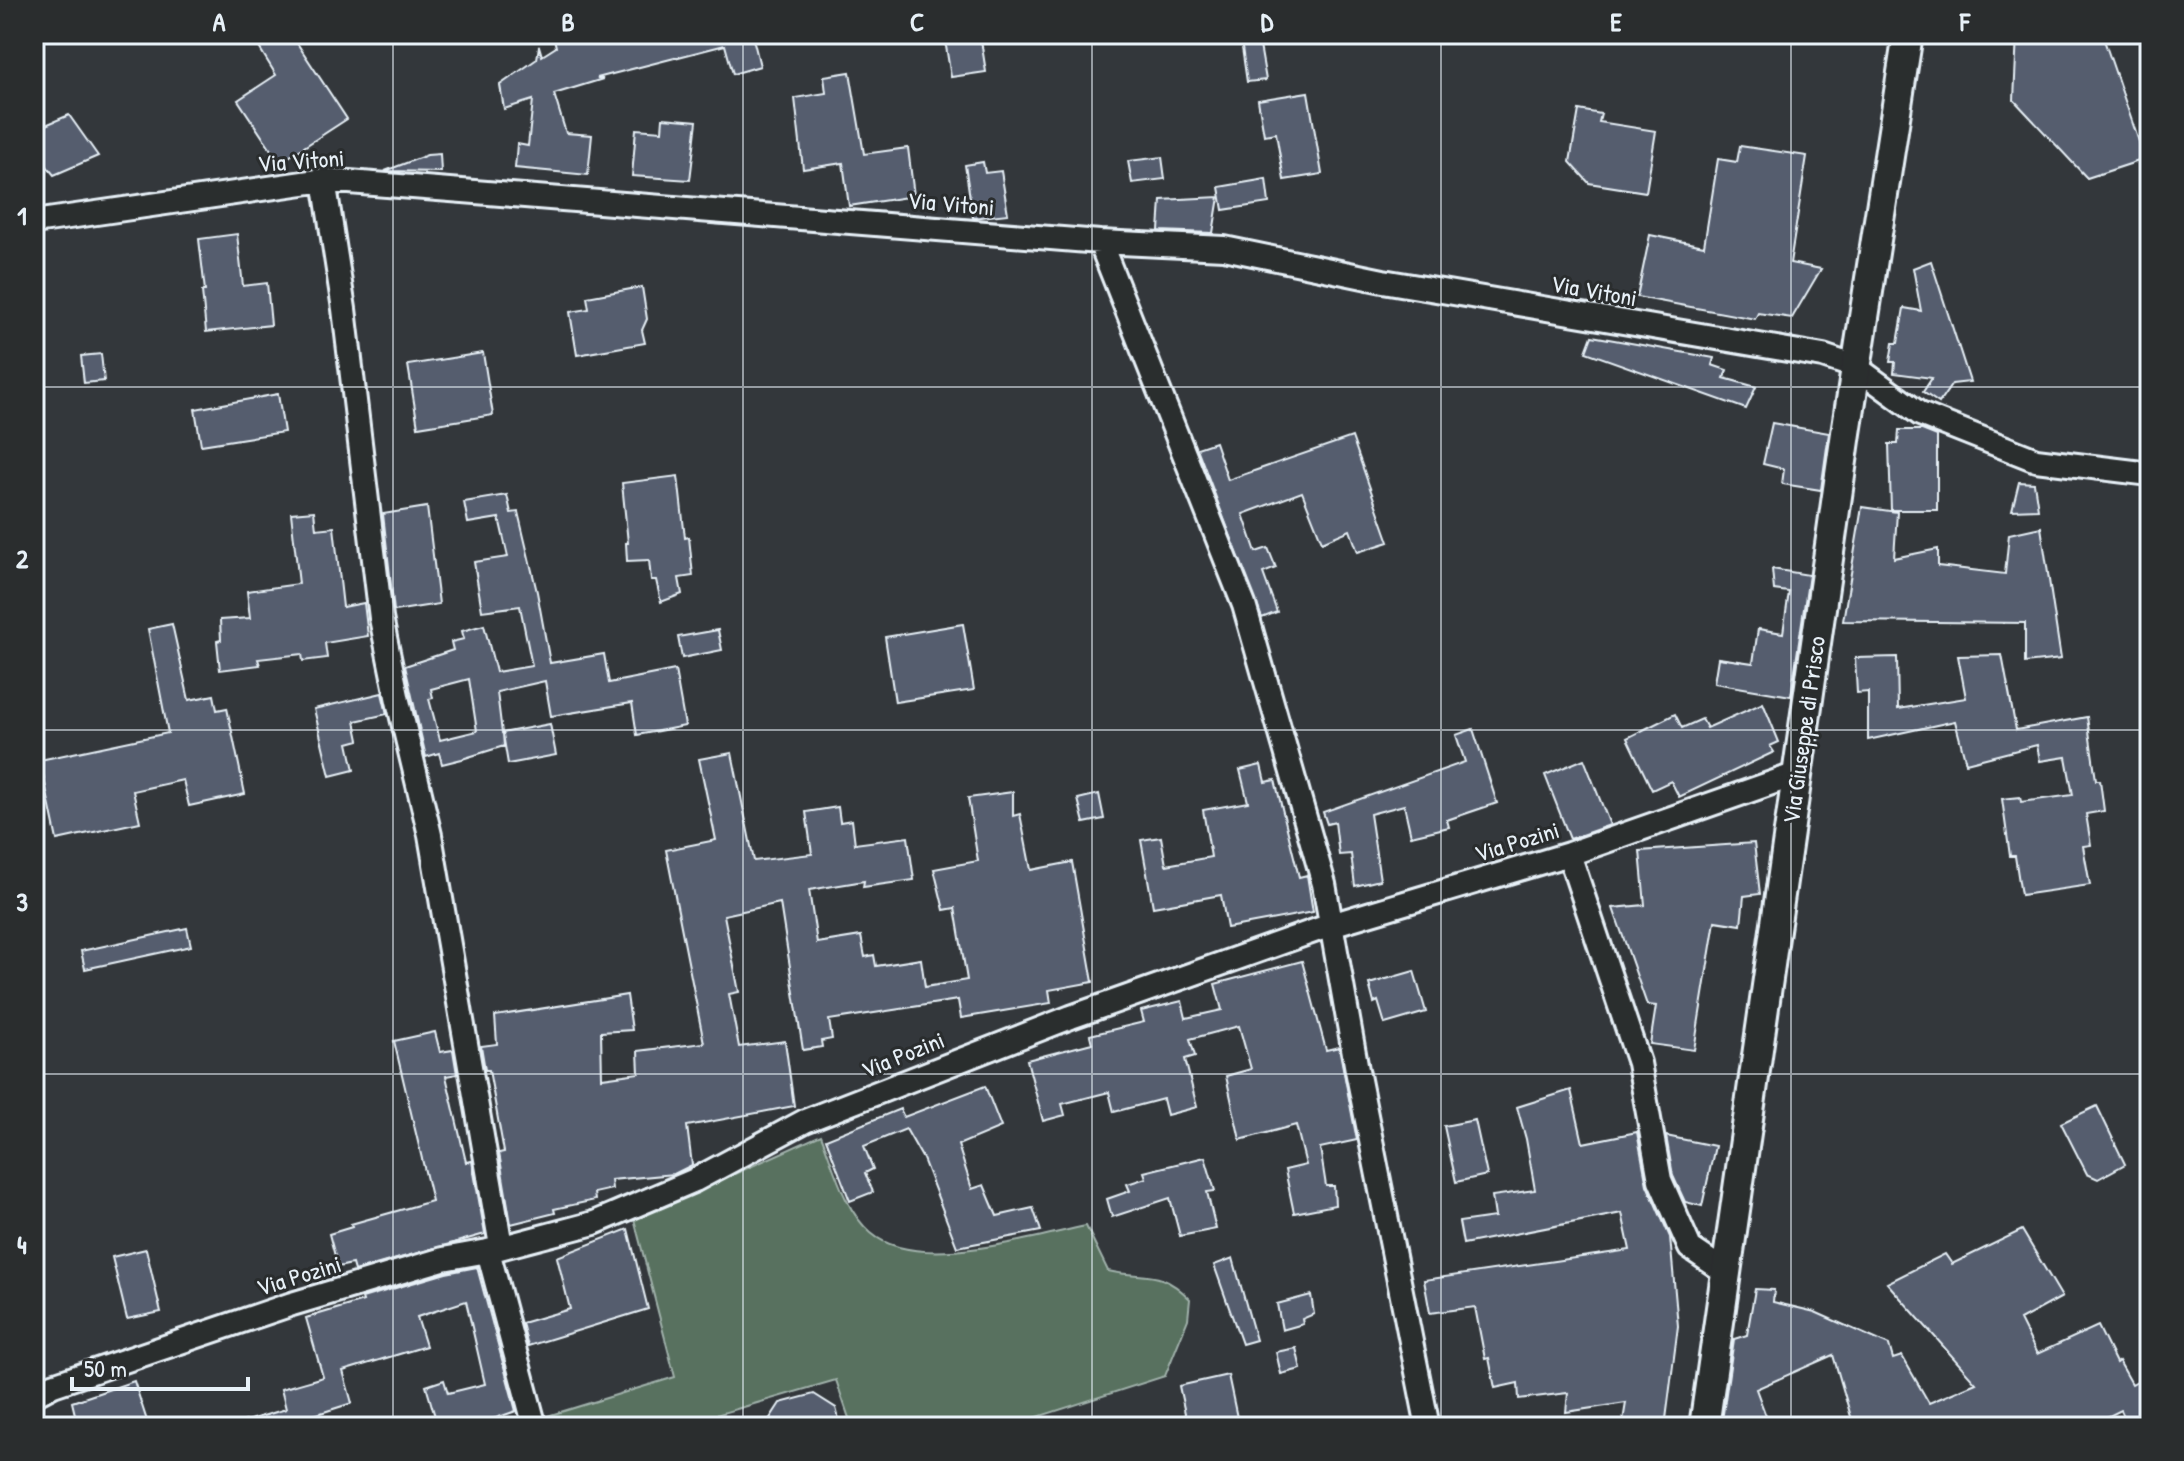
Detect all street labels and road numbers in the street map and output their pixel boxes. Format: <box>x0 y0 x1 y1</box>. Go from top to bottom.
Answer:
street label: Via Vitoni <box>257 141 345 179</box>
street label: Via Vitoni <box>906 183 996 223</box>
street label: Via Vitoni <box>1549 267 1640 313</box>
street label: Via Giuseppe di Prisco <box>1774 634 1832 826</box>
street label: Via Pozini <box>1470 813 1563 869</box>
street label: Via Pozini <box>856 1023 949 1085</box>
street label: Via Pozini <box>252 1247 345 1303</box>

